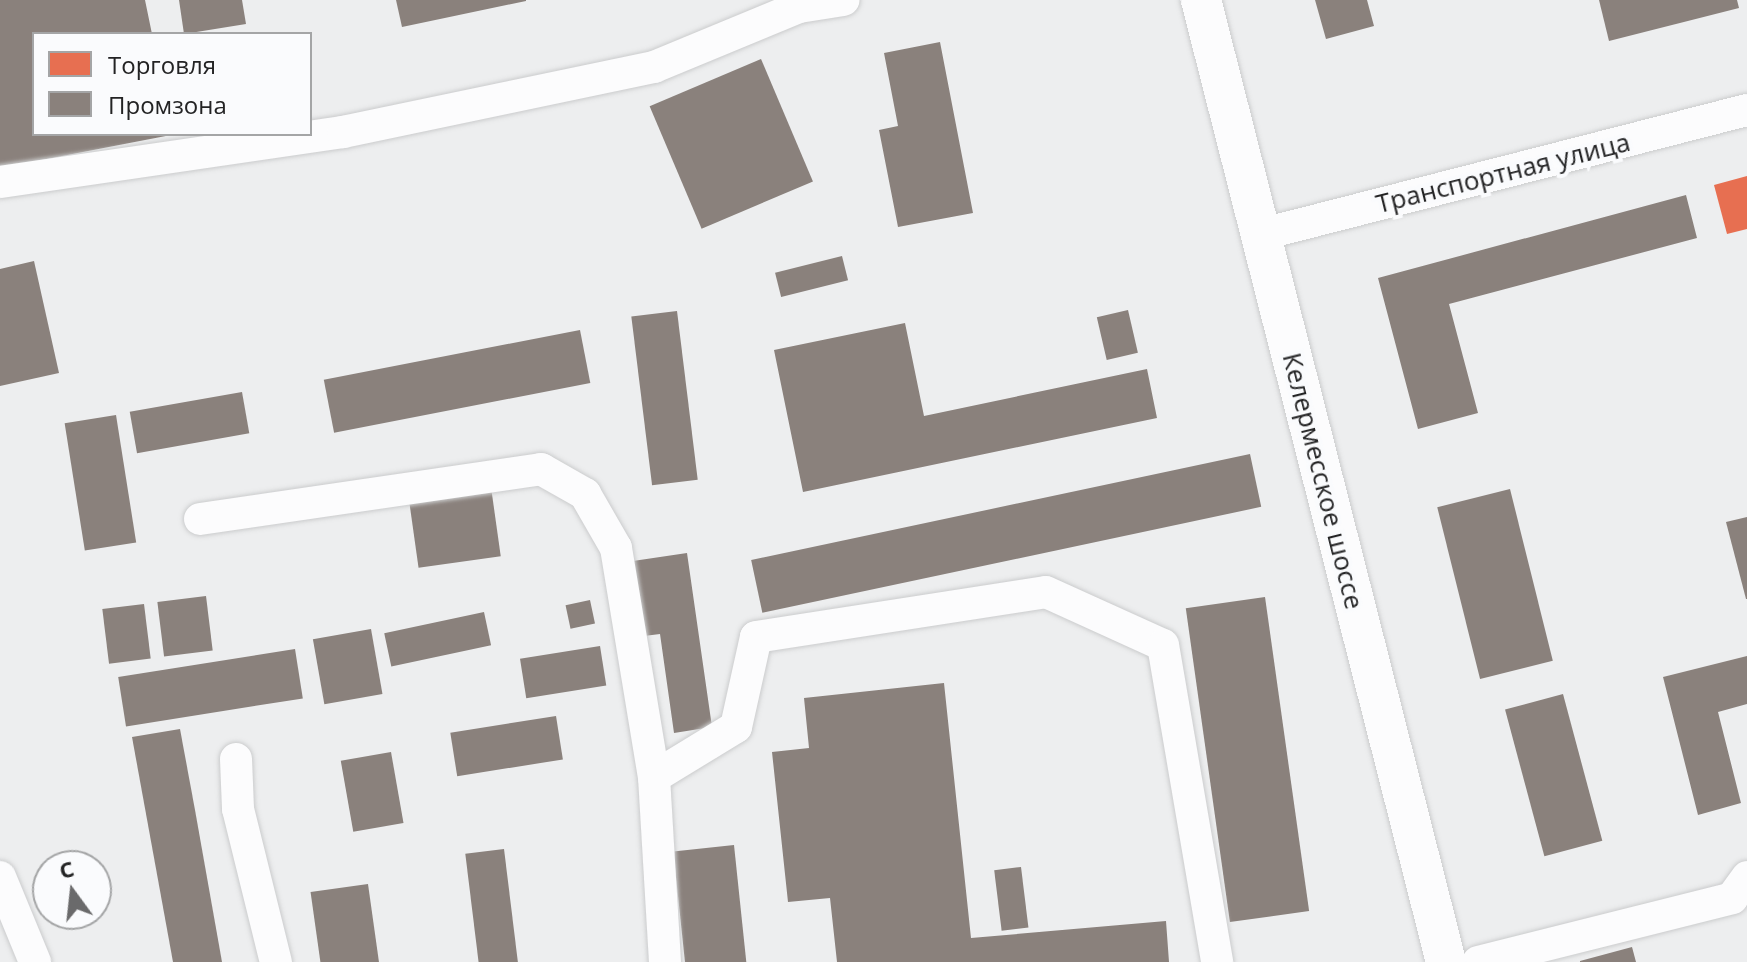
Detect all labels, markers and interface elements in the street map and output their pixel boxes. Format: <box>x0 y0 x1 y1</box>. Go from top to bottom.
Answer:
legend <box>32 32 312 136</box>
text: Торговля <box>108 48 216 81</box>
text: Промзона <box>108 88 227 121</box>
street label: Транспортная улица <box>1373 126 1633 220</box>
street label: Келермесское шоссе <box>1276 350 1370 612</box>
north arrow <box>32 850 112 930</box>
text: С <box>56 852 77 885</box>

